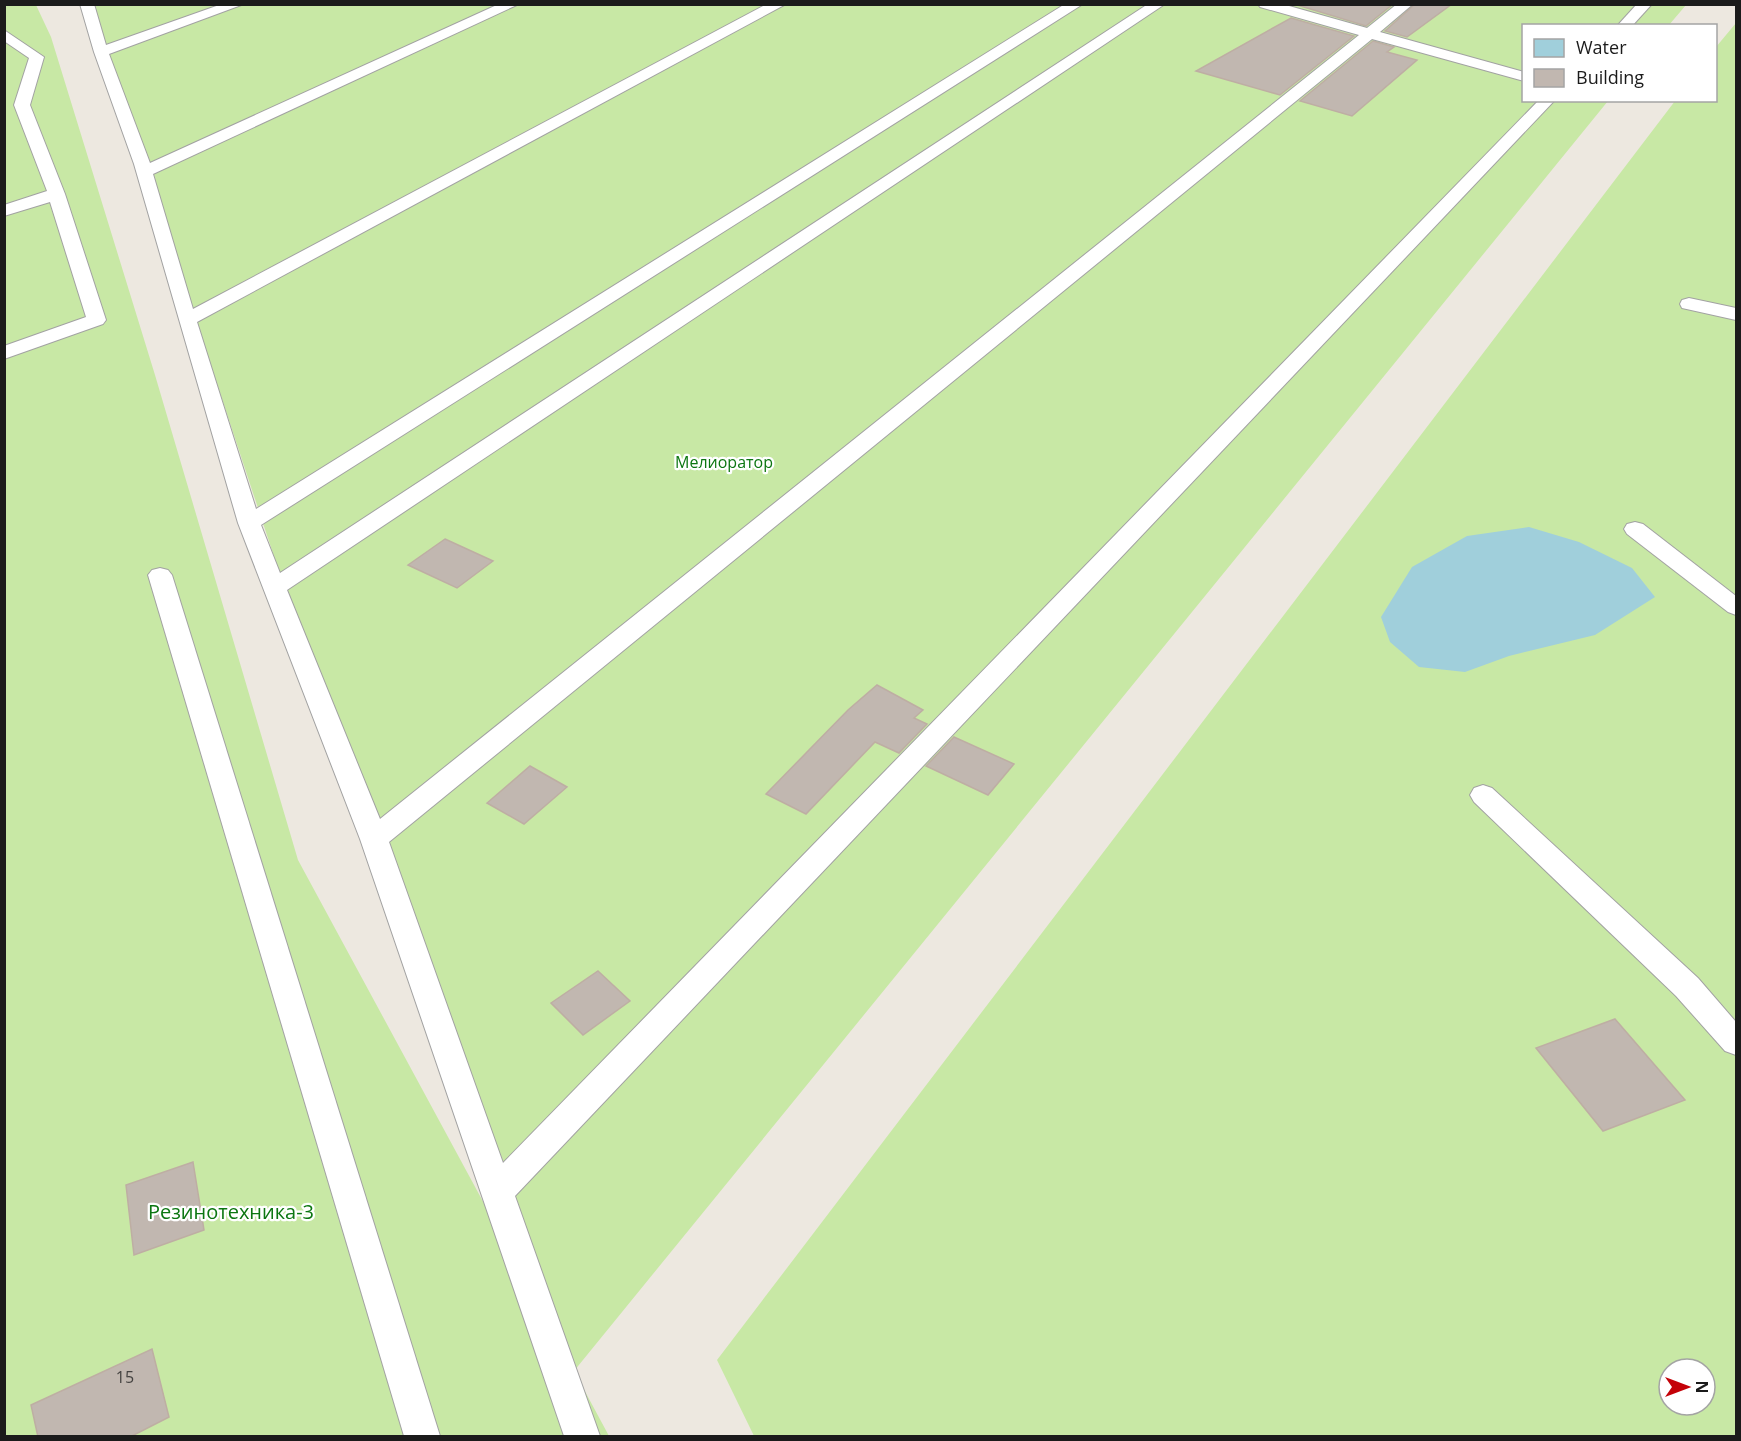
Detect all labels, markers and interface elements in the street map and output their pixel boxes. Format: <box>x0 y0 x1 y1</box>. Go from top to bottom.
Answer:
legend <box>1522 24 1717 102</box>
text: Water <box>1576 35 1627 59</box>
text: Building <box>1576 65 1644 89</box>
park label: Мелиоратор <box>675 451 773 473</box>
park label: Резинотехника-3 <box>148 1198 314 1225</box>
north arrow <box>1657 1357 1717 1417</box>
house number: 15 <box>116 1366 134 1388</box>
text: N <box>1691 1380 1713 1394</box>

